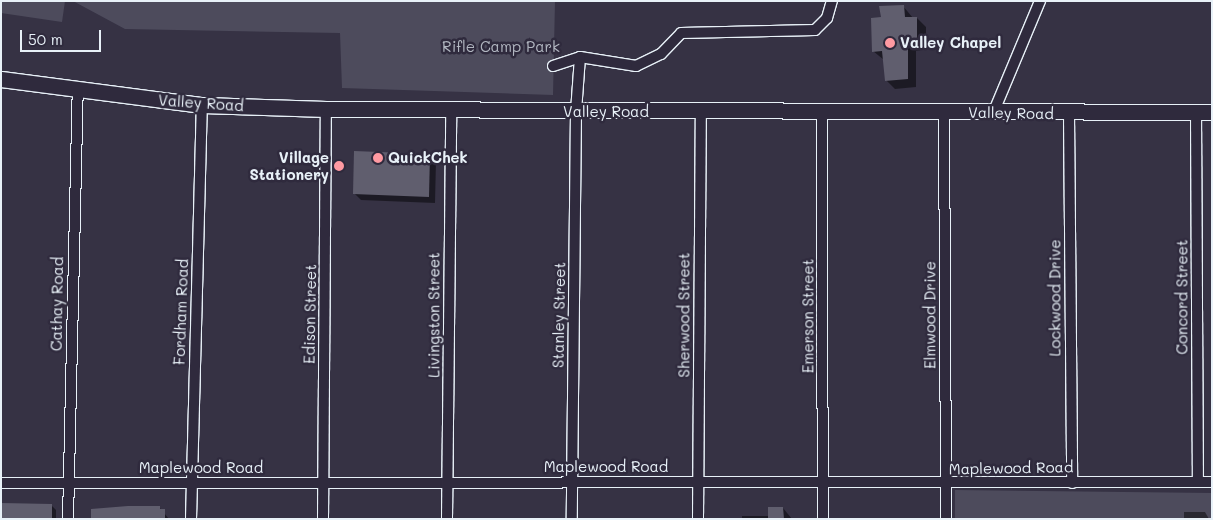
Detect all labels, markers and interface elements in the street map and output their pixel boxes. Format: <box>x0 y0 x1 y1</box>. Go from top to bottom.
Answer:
scale bar <box>22 20 104 52</box>
text: 50 m <box>28 29 63 49</box>
place label: Valley Chapel <box>900 34 1001 52</box>
marker: Valley Chapel <box>884 37 896 49</box>
park label: Rifle Camp Park <box>442 38 560 56</box>
street label: Valley Road <box>158 91 244 115</box>
street label: Valley Road <box>563 103 649 121</box>
street label: Valley Road <box>968 103 1054 123</box>
place label: Village Stationery <box>249 148 329 183</box>
place label: QuickChek <box>388 149 468 167</box>
marker: QuickChek <box>372 152 384 164</box>
marker: Village Stationery <box>333 160 345 172</box>
street label: Concord Street <box>1173 239 1191 355</box>
street label: Lockwood Drive <box>1046 240 1064 356</box>
street label: Livingston Street <box>425 252 443 378</box>
street label: Sherwood Street <box>675 252 693 378</box>
street label: Cathay Road <box>47 257 67 351</box>
street label: Fordham Road <box>170 259 192 365</box>
street label: Emerson Street <box>799 259 817 373</box>
street label: Elmwood Drive <box>921 261 939 369</box>
street label: Stanley Street <box>549 262 569 368</box>
street label: Edison Street <box>300 264 320 364</box>
street label: Maplewood Road <box>544 458 668 476</box>
street label: Maplewood Road <box>948 458 1074 478</box>
street label: Maplewood Road <box>139 459 263 477</box>

